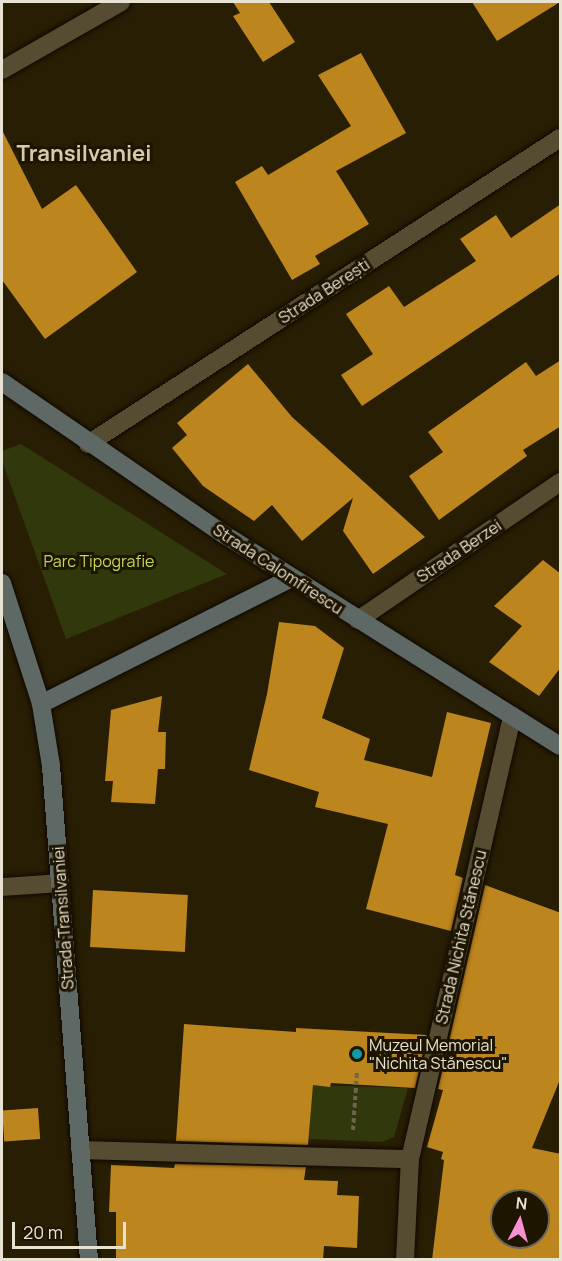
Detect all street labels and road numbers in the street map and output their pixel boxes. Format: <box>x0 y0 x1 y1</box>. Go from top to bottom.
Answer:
street label: Strada Berești <box>275 254 373 328</box>
street label: Strada Berzei <box>413 516 505 586</box>
street label: Strada Calomfirescu <box>210 520 346 618</box>
street label: Strada Transilvaniei <box>48 846 78 990</box>
street label: Strada Nichita Stănescu <box>432 848 490 1026</box>

